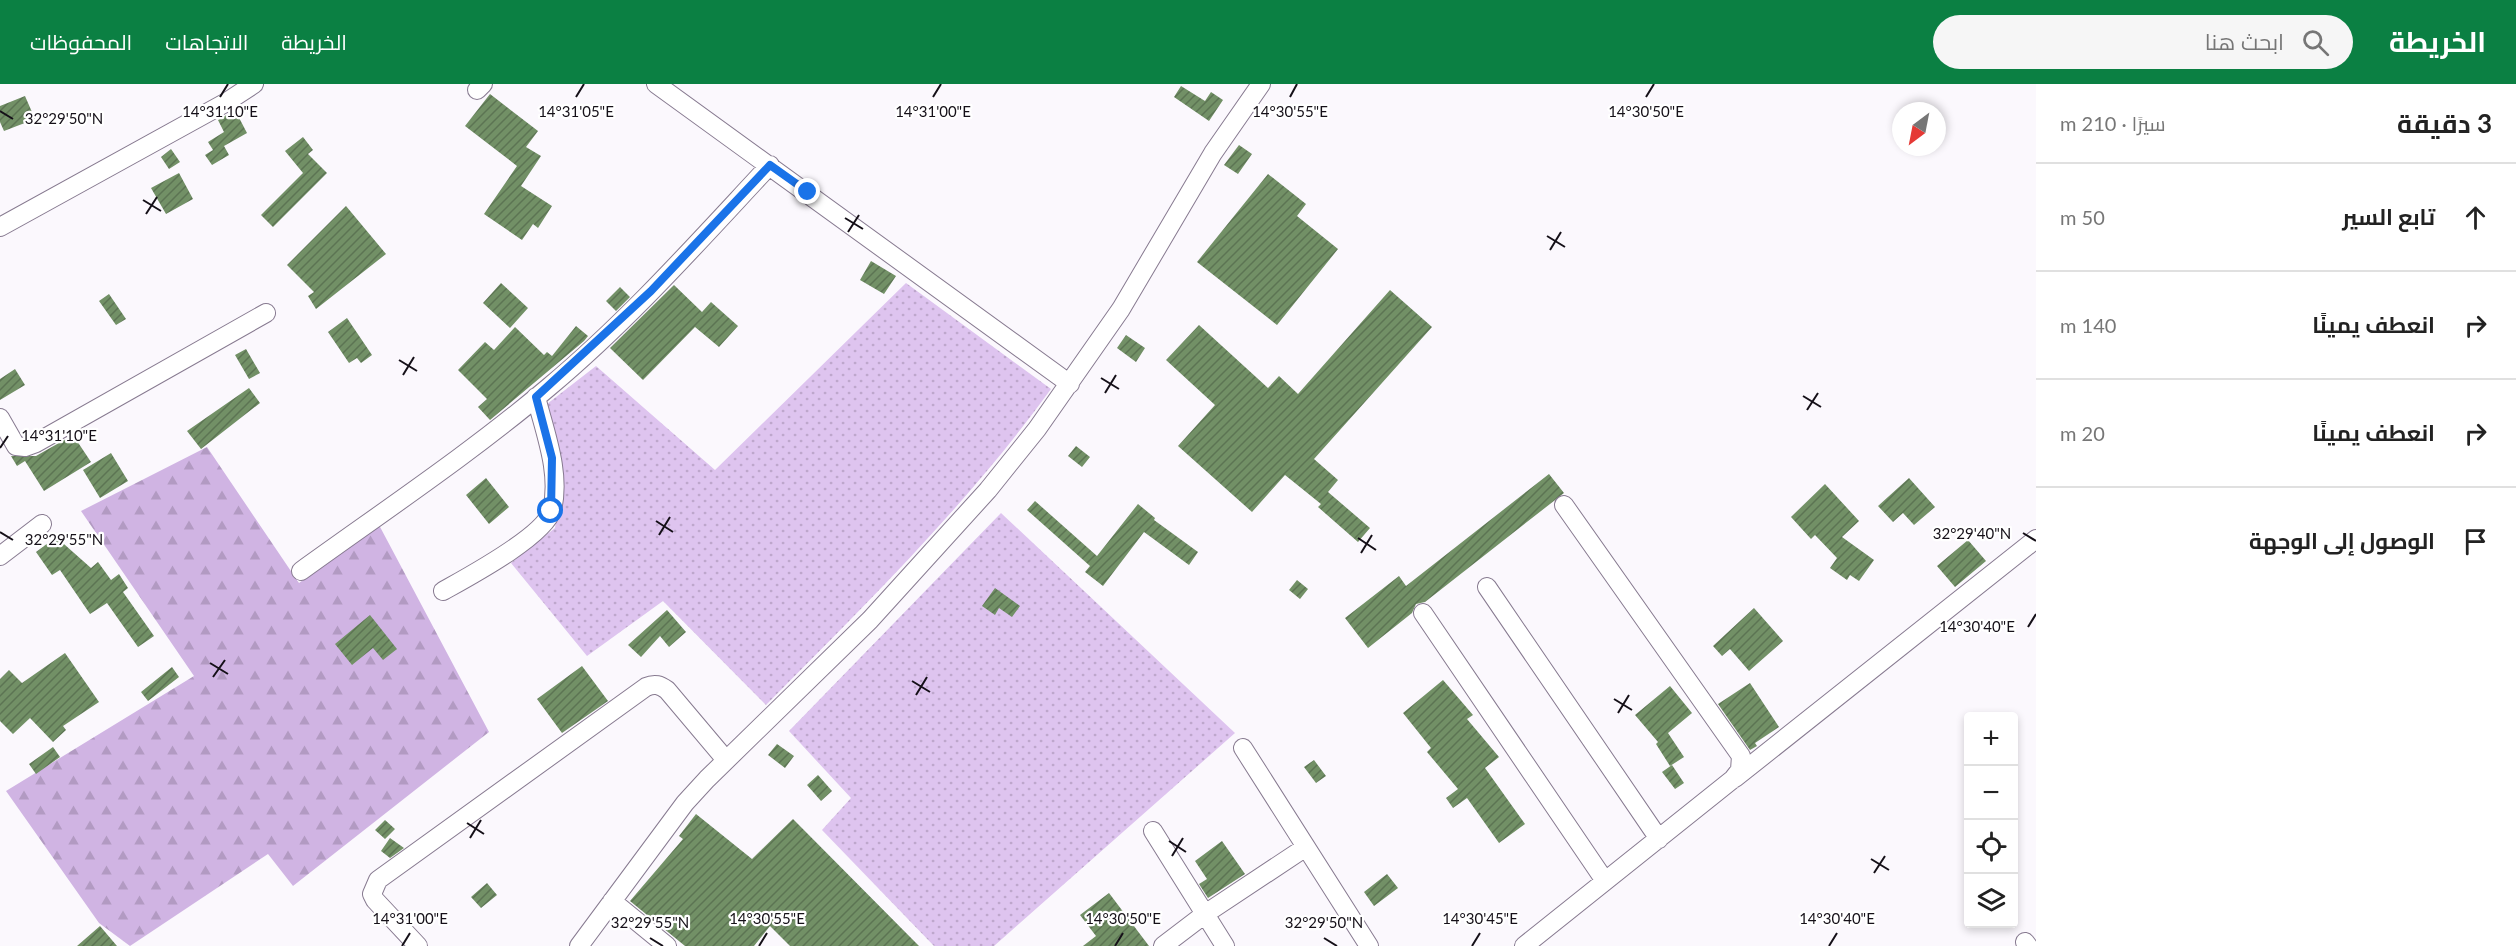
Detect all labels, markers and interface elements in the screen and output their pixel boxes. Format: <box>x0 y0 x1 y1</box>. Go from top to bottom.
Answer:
search box <box>1933 15 2353 69</box>
text: الخريطة <box>2389 24 2486 58</box>
icon: search <box>2299 26 2332 59</box>
text: ابحث هنا <box>2205 28 2284 55</box>
text: المحفوظات <box>30 29 132 54</box>
text: الاتجاهات <box>165 29 248 54</box>
text: الخريطة <box>281 29 347 54</box>
text: 14°31'10"E <box>182 102 258 120</box>
text: 14°31'05"E <box>538 102 614 120</box>
text: 14°31'00"E <box>895 102 971 120</box>
text: 14°30'55"E <box>1252 102 1328 120</box>
text: 14°30'50"E <box>1608 102 1684 120</box>
north arrow <box>1892 102 1946 156</box>
text: 3 دقيقة <box>2397 107 2492 139</box>
text: 32°29'50"N <box>25 109 103 127</box>
text: سيرًا · 210 m <box>2060 111 2166 135</box>
route end <box>794 178 820 204</box>
icon: ahead <box>2459 201 2492 234</box>
text: تابع السير <box>2342 203 2435 230</box>
text: 50 m <box>2060 205 2105 229</box>
icon: right <box>2459 309 2492 342</box>
text: انعطف يمينًا <box>2312 311 2435 338</box>
text: 140 m <box>2060 313 2116 337</box>
icon: right <box>2459 417 2492 450</box>
text: انعطف يمينًا <box>2312 419 2435 446</box>
text: 20 m <box>2060 421 2105 445</box>
text: 14°31'10"E <box>21 426 97 444</box>
route start <box>537 497 563 523</box>
text: 32°29'40"N <box>1933 524 2011 542</box>
icon: arrive <box>2459 525 2492 558</box>
text: الوصول إلى الوجهة <box>2249 527 2435 554</box>
text: 32°29'55"N <box>25 530 103 548</box>
text: 14°30'40"E <box>1939 617 2015 635</box>
map controls <box>1964 712 2018 928</box>
button: + <box>1964 712 2018 766</box>
button: − <box>1964 766 2018 820</box>
button: locate <box>1964 820 2018 874</box>
button: layers <box>1964 874 2018 928</box>
text: 14°31'00"E <box>372 909 448 927</box>
text: 14°30'55"E <box>729 909 805 927</box>
text: 14°30'50"E <box>1085 909 1161 927</box>
text: 14°30'45"E <box>1442 909 1518 927</box>
text: 14°30'40"E <box>1799 909 1875 927</box>
text: 32°29'55"N <box>611 913 689 931</box>
text: 32°29'50"N <box>1285 913 1363 931</box>

